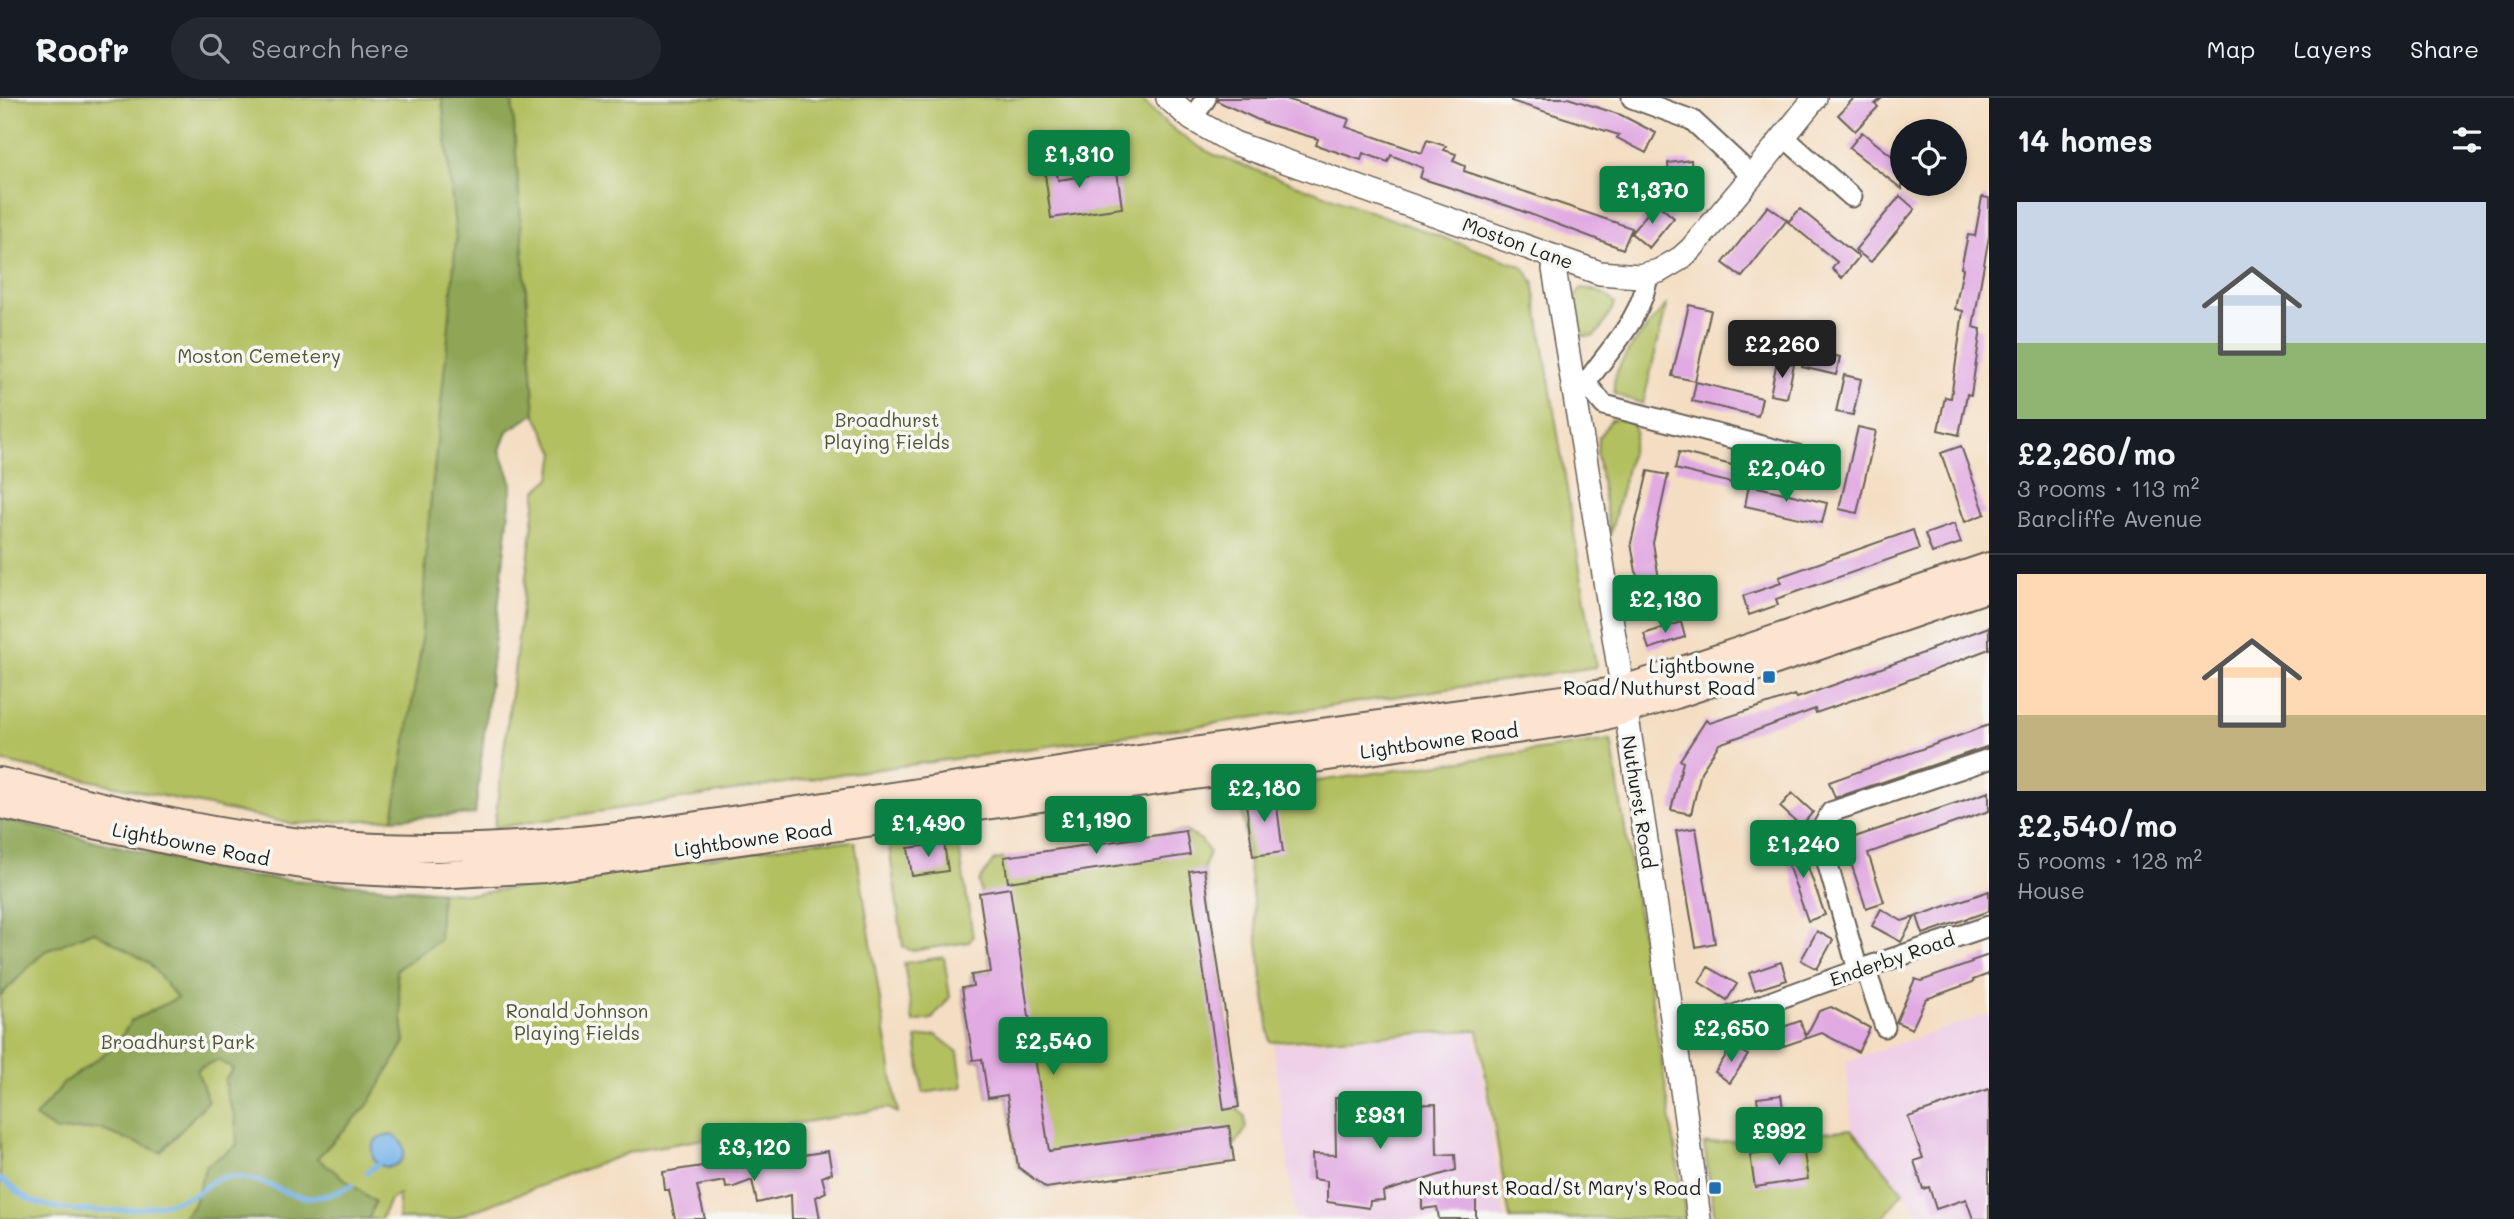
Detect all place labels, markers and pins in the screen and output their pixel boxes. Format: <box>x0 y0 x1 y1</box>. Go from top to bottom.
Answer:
pin: £1,310 <box>1022 130 1136 190</box>
pin: £1,370 <box>1595 166 1709 226</box>
pin: £2,260 <box>1725 320 1839 380</box>
pin: £2,040 <box>1729 444 1843 504</box>
pin: £2,130 <box>1608 575 1722 635</box>
place label: Lightbowne Road/Nuthurst Road <box>1563 653 1755 700</box>
marker: Lightbowne Road/Nuthurst Road <box>1761 669 1777 685</box>
pin: £2,180 <box>1207 764 1321 824</box>
pin: £1,190 <box>1039 796 1153 856</box>
pin: £1,490 <box>871 800 985 859</box>
pin: £1,240 <box>1746 820 1860 880</box>
pin: £2,650 <box>1674 1004 1788 1064</box>
pin: £2,540 <box>996 1018 1110 1077</box>
pin: £931 <box>1339 1091 1421 1151</box>
pin: £992 <box>1738 1108 1820 1167</box>
pin: £3,120 <box>697 1124 811 1183</box>
place label: Nuthurst Road/St Mary's Road <box>1418 1175 1701 1200</box>
marker: Nuthurst Road/St Mary's Road <box>1707 1180 1723 1196</box>

